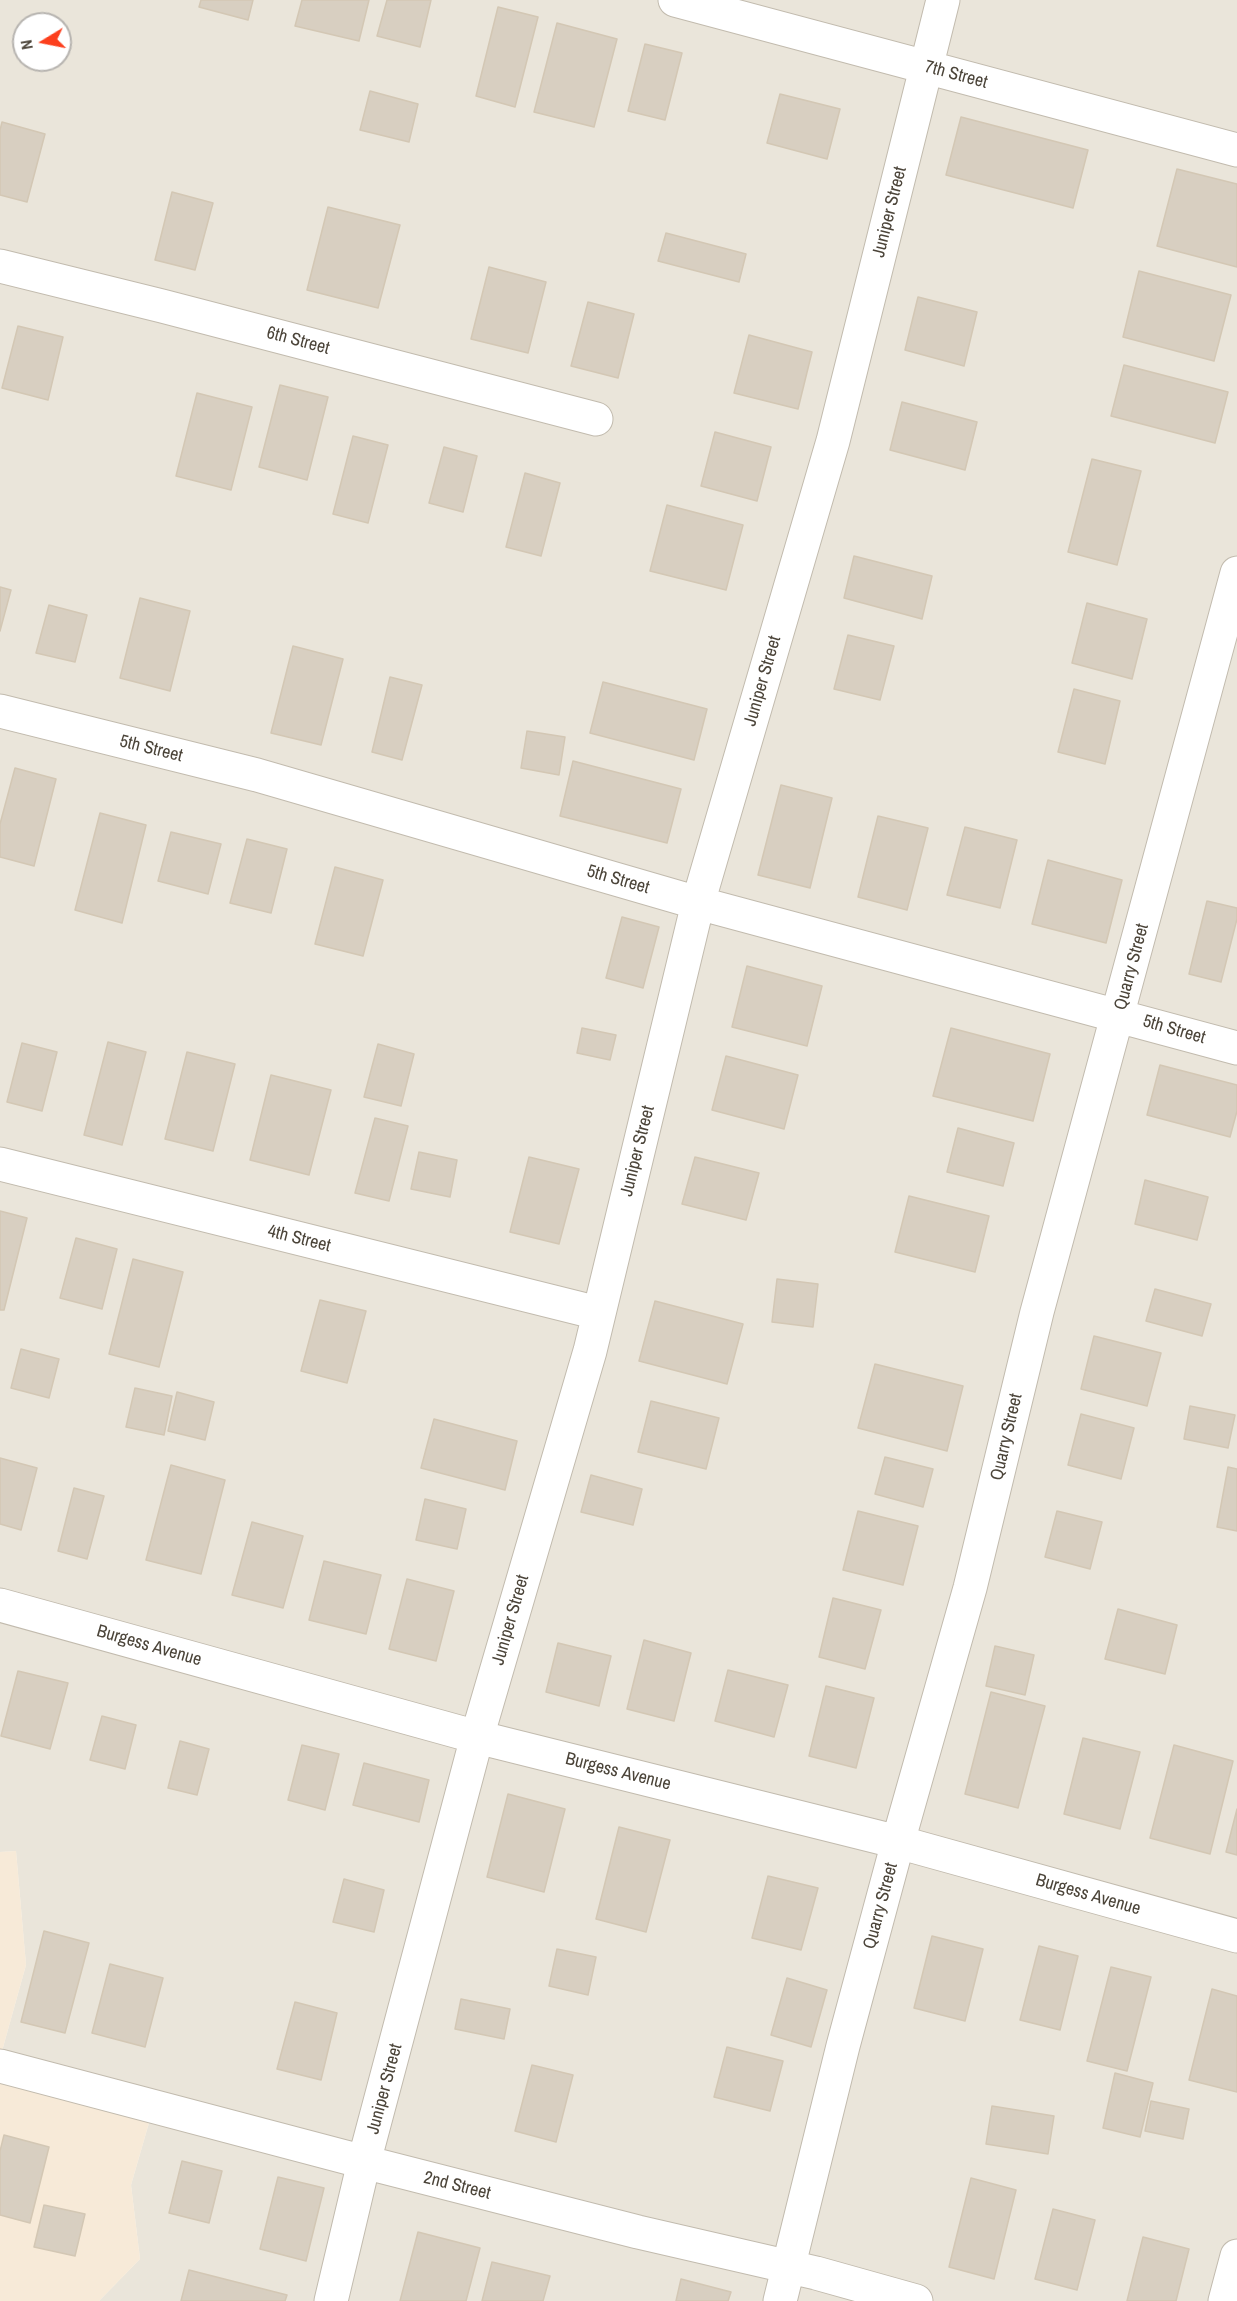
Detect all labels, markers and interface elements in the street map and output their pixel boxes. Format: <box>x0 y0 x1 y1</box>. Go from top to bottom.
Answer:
north arrow <box>12 12 72 72</box>
text: N <box>15 38 38 51</box>
street label: 7th Street <box>922 56 990 94</box>
street label: Juniper Street <box>868 164 912 260</box>
street label: 6th Street <box>264 322 332 360</box>
street label: Juniper Street <box>740 633 786 729</box>
street label: 5th Street <box>117 731 185 767</box>
street label: 5th Street <box>584 861 652 899</box>
street label: Quarry Street <box>1110 921 1154 1013</box>
street label: 5th Street <box>1140 1011 1208 1049</box>
street label: Juniper Street <box>616 1103 660 1199</box>
street label: 4th Street <box>265 1221 333 1257</box>
street label: Quarry Street <box>987 1391 1027 1483</box>
street label: Juniper Street <box>488 1572 534 1668</box>
street label: Burgess Avenue <box>94 1621 204 1671</box>
street label: Burgess Avenue <box>563 1748 673 1796</box>
street label: Quarry Street <box>859 1860 903 1952</box>
street label: Burgess Avenue <box>1033 1870 1143 1920</box>
street label: Juniper Street <box>363 2041 407 2137</box>
street label: 2nd Street <box>421 2167 493 2205</box>

